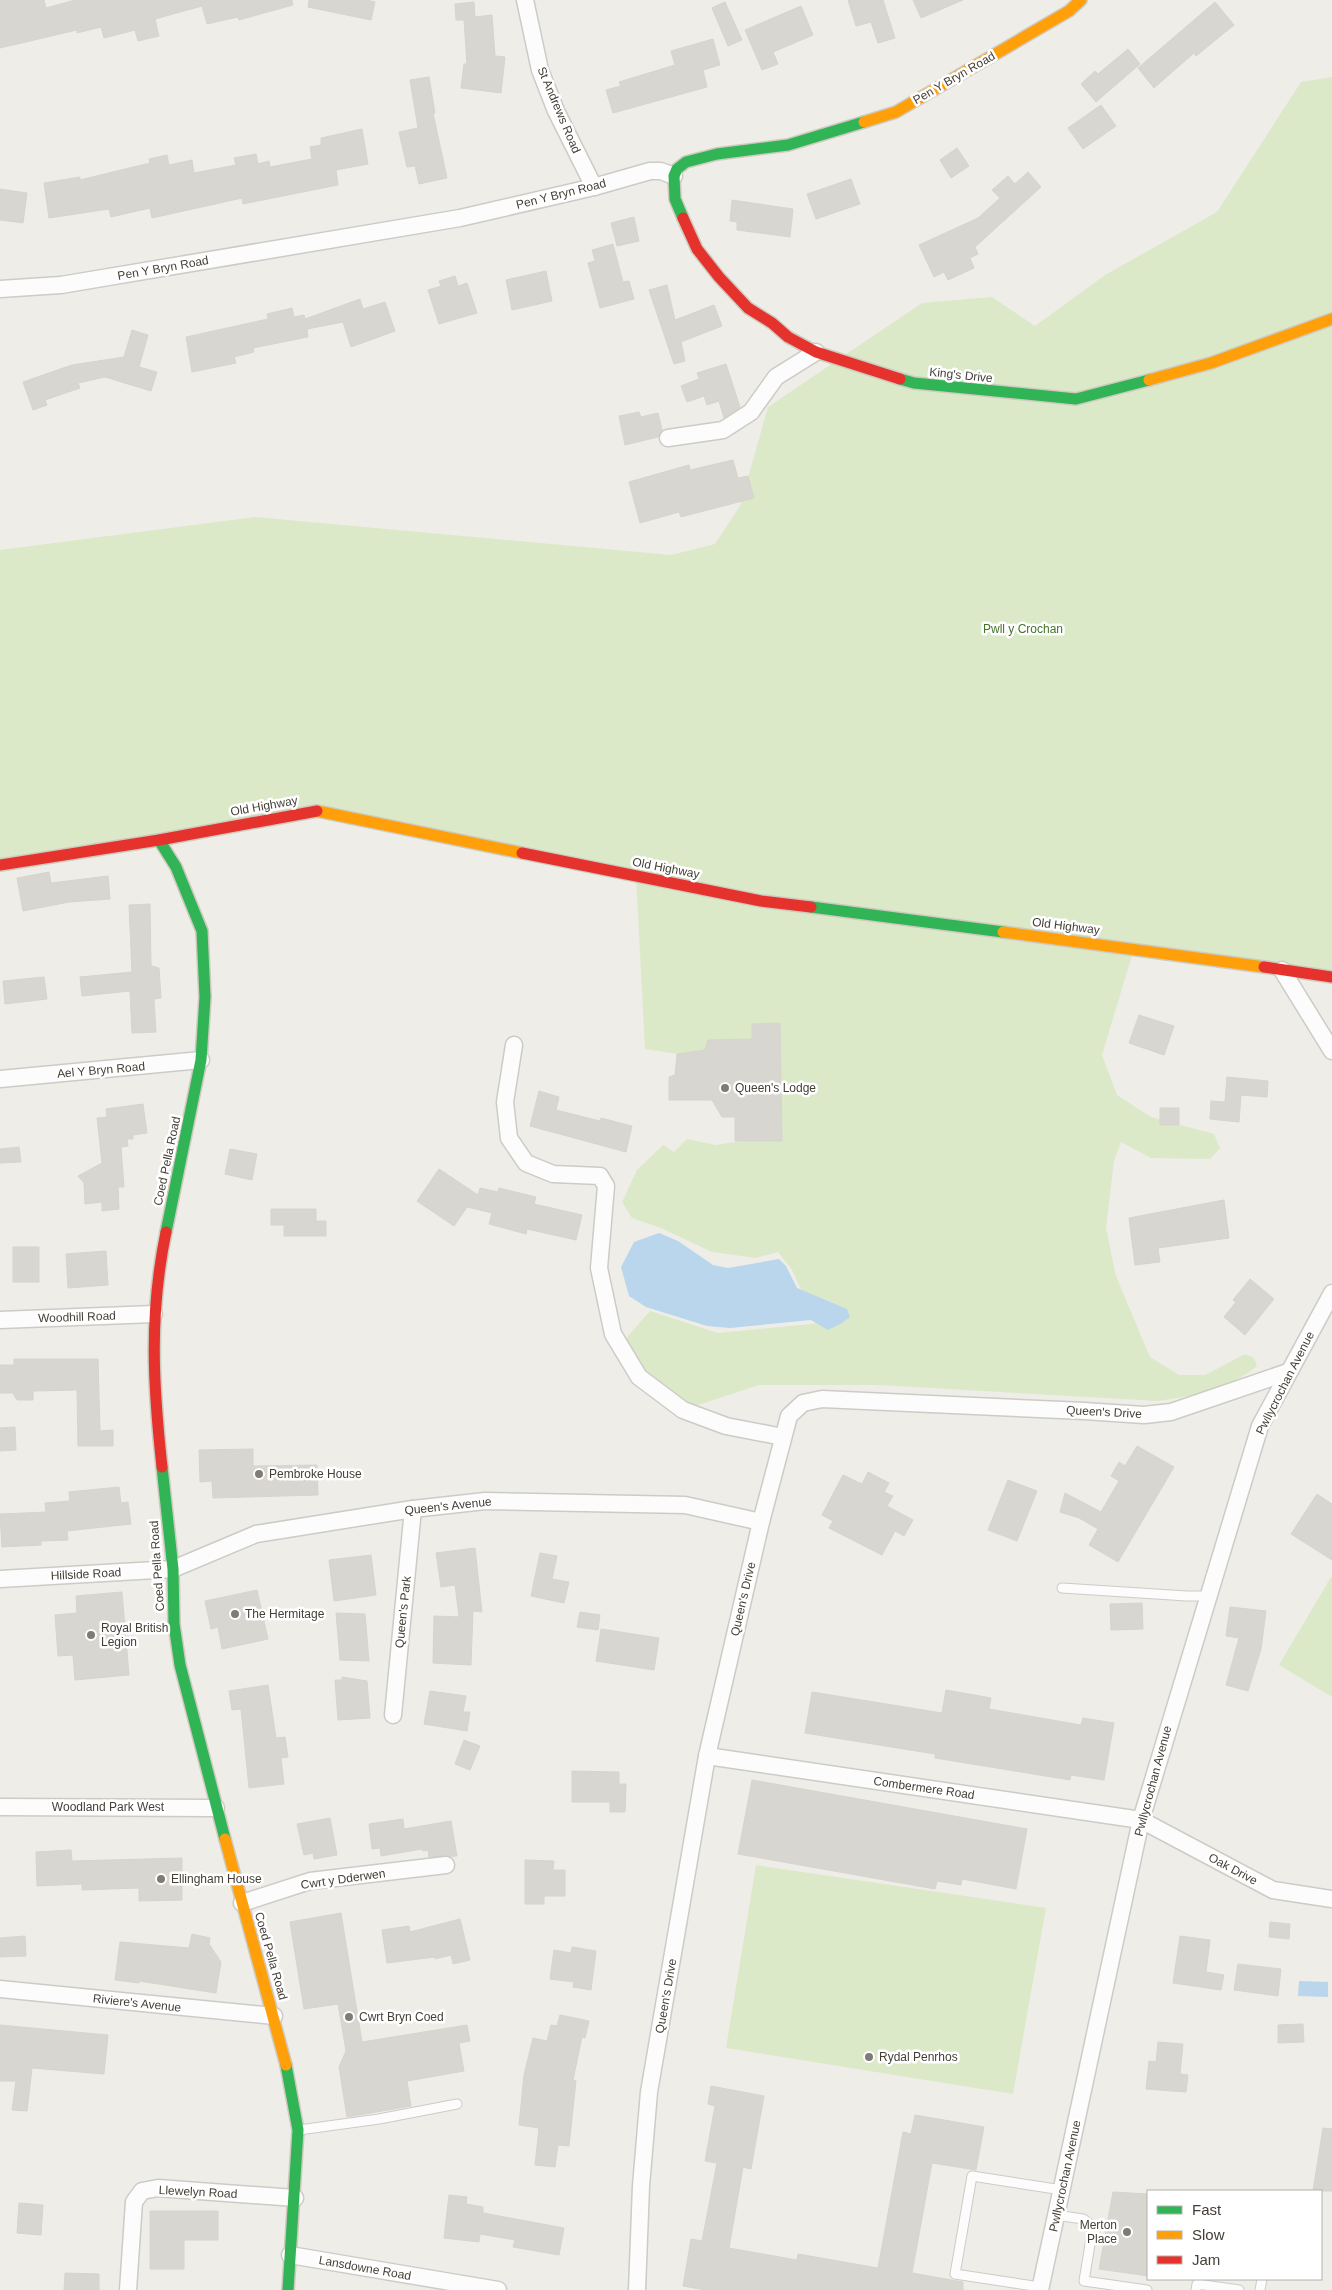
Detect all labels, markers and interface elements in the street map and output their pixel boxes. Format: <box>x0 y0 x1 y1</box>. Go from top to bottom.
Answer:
street label: Pen Y Bryn Road <box>911 49 997 107</box>
street label: St Andrews Road <box>534 65 584 155</box>
street label: Pen Y Bryn Road <box>515 176 607 212</box>
street label: Pen Y Bryn Road <box>116 253 210 283</box>
street label: King's Drive <box>929 365 994 385</box>
park label: Pwll y Crochan <box>983 622 1063 636</box>
street label: Old Highway <box>229 793 299 819</box>
street label: Old Highway <box>631 855 701 881</box>
street label: Old Highway <box>1031 915 1101 937</box>
street label: Ael Y Bryn Road <box>56 1059 146 1081</box>
place label: Queen's Lodge <box>735 1081 816 1095</box>
marker: Queen's Lodge <box>719 1082 731 1094</box>
street label: Coed Pella Road <box>151 1115 183 1207</box>
street label: Woodhill Road <box>38 1309 116 1325</box>
street label: Pwllycrochan Avenue <box>1253 1329 1317 1437</box>
street label: Queen's Drive <box>1066 1403 1142 1421</box>
place label: Pembroke House <box>269 1467 362 1481</box>
marker: Pembroke House <box>253 1468 265 1480</box>
street label: Queen's Avenue <box>404 1494 493 1518</box>
street label: Coed Pella Road <box>147 1520 167 1612</box>
street label: Queen's Drive <box>728 1560 758 1637</box>
street label: Hillside Road <box>50 1565 122 1583</box>
street label: Queen's Park <box>392 1574 414 1649</box>
place label: The Hermitage <box>245 1607 325 1621</box>
marker: The Hermitage <box>229 1608 241 1620</box>
place label: Royal British Legion <box>101 1621 168 1649</box>
marker: Royal British Legion <box>85 1629 97 1641</box>
street label: Pwllycrochan Avenue <box>1132 1724 1175 1838</box>
street label: Combermere Road <box>872 1774 976 1802</box>
street label: Woodland Park West <box>52 1800 165 1814</box>
street label: Oak Drive <box>1206 1850 1260 1888</box>
street label: Cwrt y Dderwen <box>300 1866 386 1892</box>
place label: Ellingham House <box>171 1872 262 1886</box>
marker: Ellingham House <box>155 1873 167 1885</box>
street label: Coed Pella Road <box>252 1910 290 2002</box>
street label: Queen's Drive <box>653 1957 680 2034</box>
street label: Riviere's Avenue <box>92 1991 182 2015</box>
place label: Cwrt Bryn Coed <box>359 2010 444 2024</box>
marker: Cwrt Bryn Coed <box>343 2011 355 2023</box>
place label: Rydal Penrhos <box>879 2050 958 2064</box>
marker: Rydal Penrhos <box>863 2051 875 2063</box>
street label: Pwllycrochan Avenue <box>1046 2119 1084 2233</box>
street label: Llewelyn Road <box>158 2183 238 2201</box>
legend <box>1147 2190 1322 2280</box>
text: Fast <box>1192 2201 1222 2218</box>
place label: Merton Place <box>1080 2218 1117 2246</box>
marker: Merton Place <box>1121 2226 1133 2238</box>
text: Slow <box>1192 2226 1225 2243</box>
text: Jam <box>1192 2251 1220 2268</box>
street label: Lansdowne Road <box>318 2253 412 2283</box>

